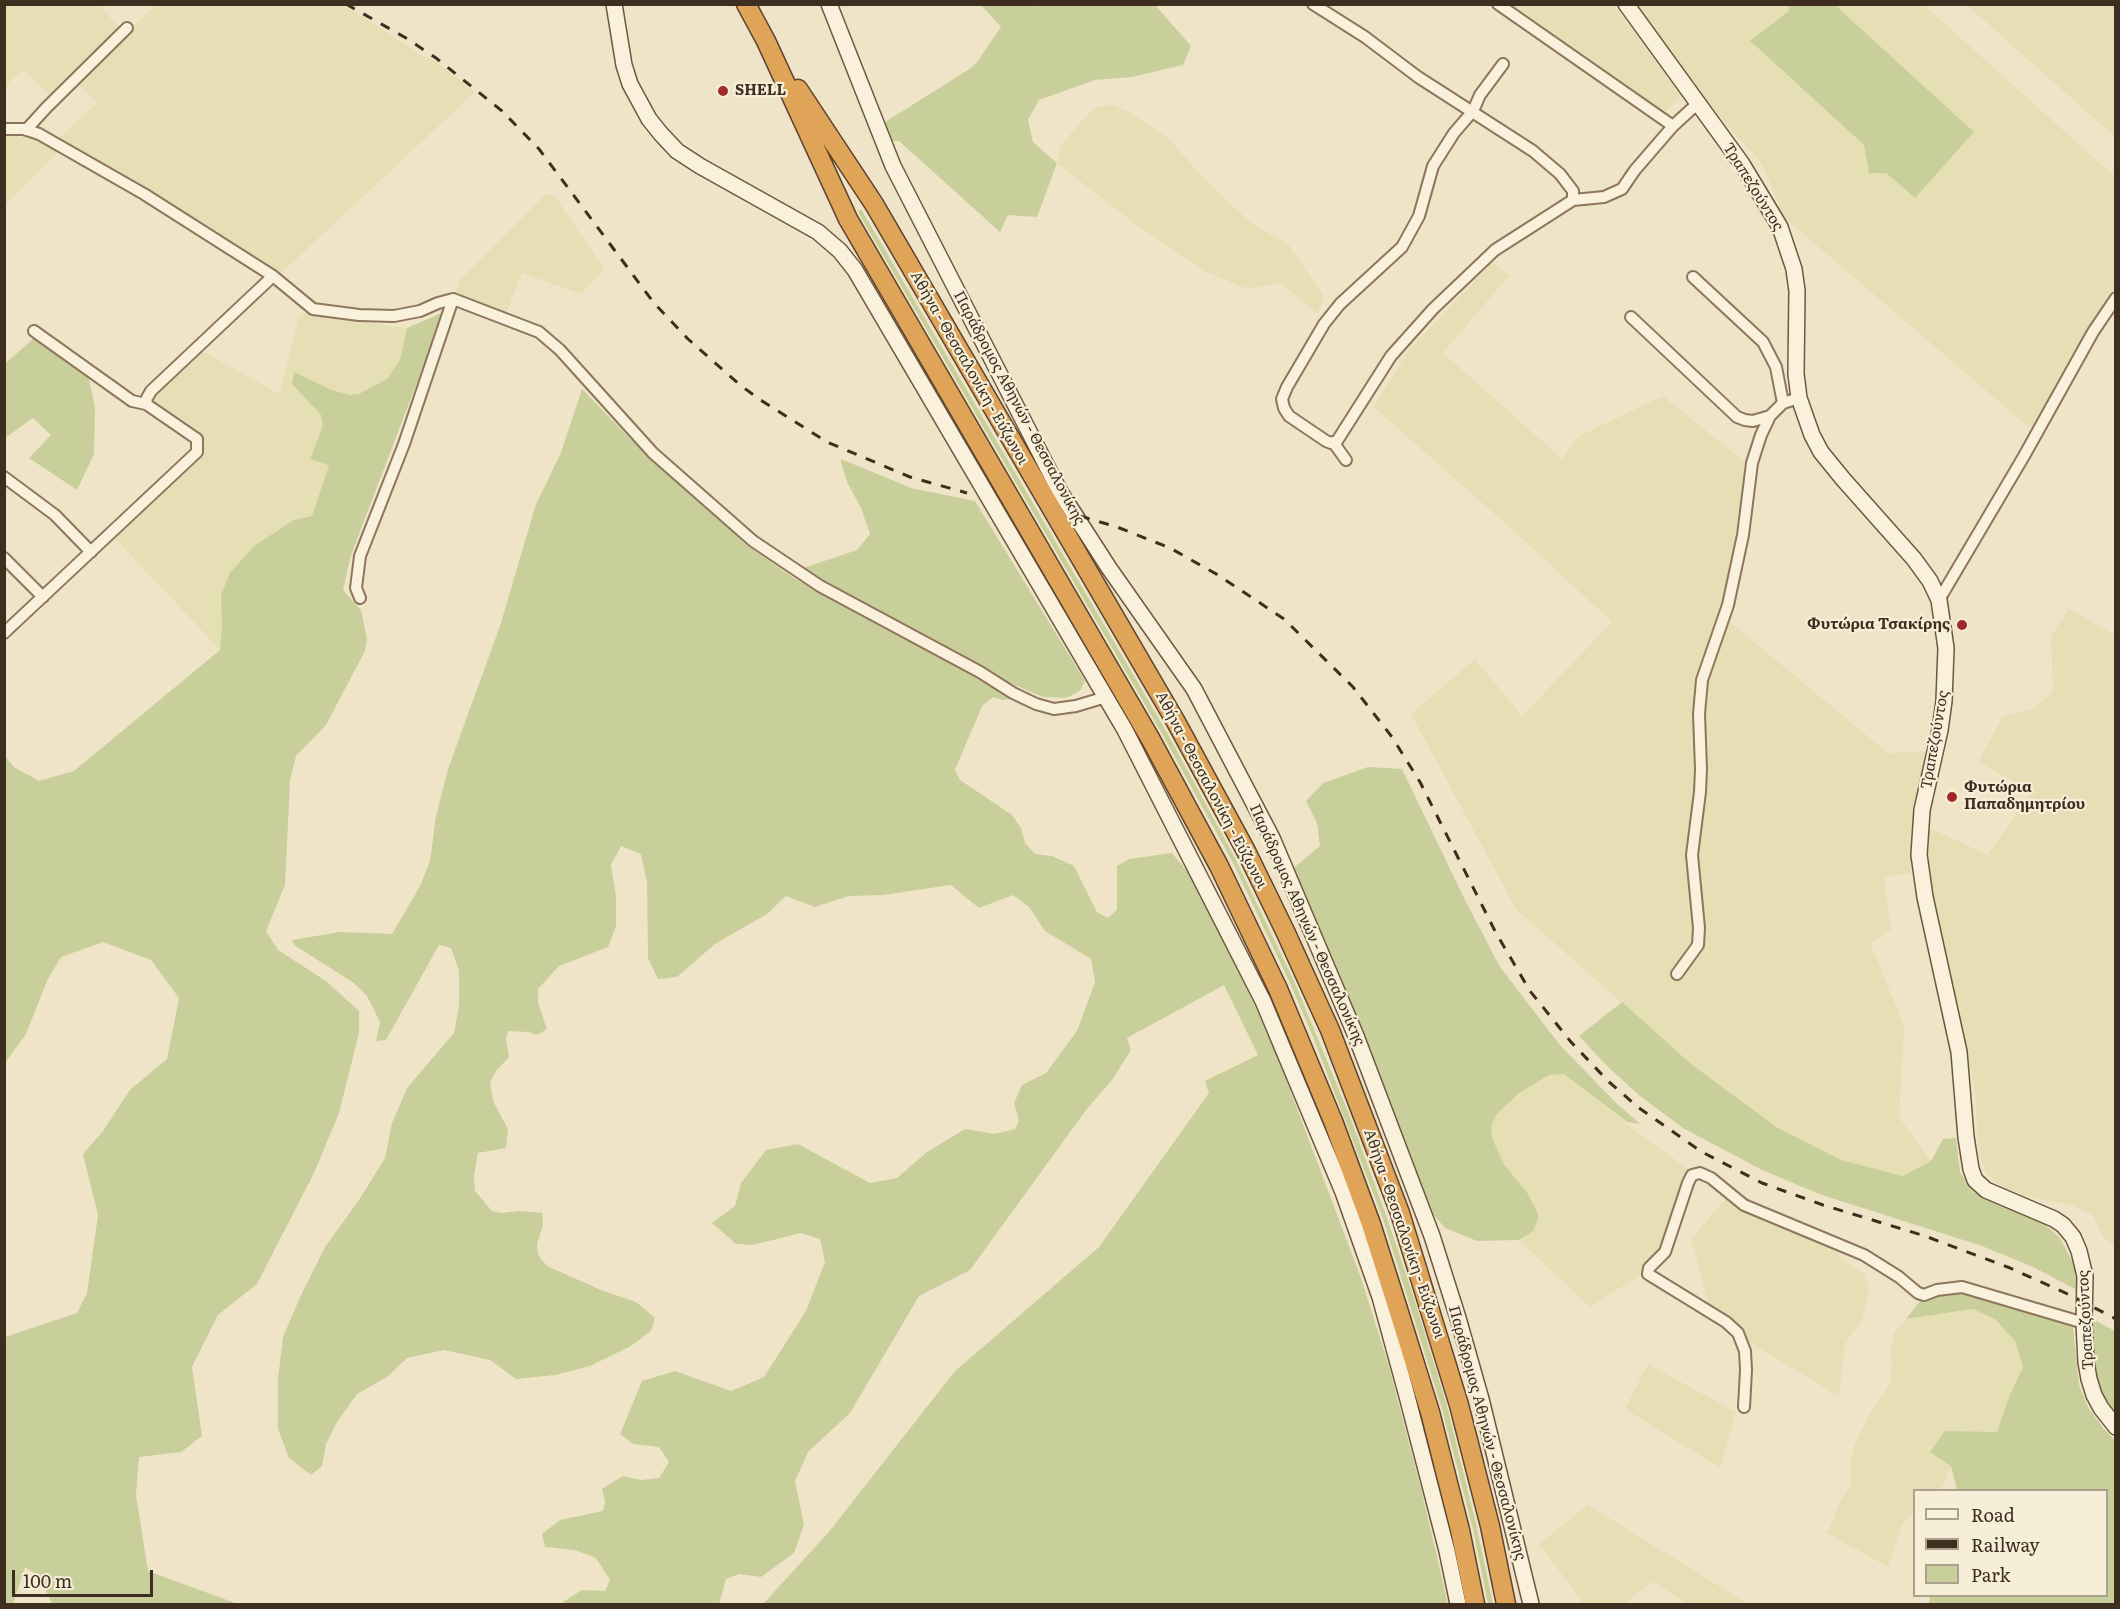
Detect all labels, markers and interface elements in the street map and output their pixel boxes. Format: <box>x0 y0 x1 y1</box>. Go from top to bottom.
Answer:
place label: SHELL <box>735 82 786 100</box>
marker: SHELL <box>716 84 730 98</box>
street label: Τραπεζούντος <box>1719 140 1787 234</box>
street label: Αθήνα - Θεσσαλονίκη - Εύζωνοι <box>906 268 1032 468</box>
street label: Παράδρομος Αθηνών - Θεσσαλονίκης <box>949 288 1089 528</box>
place label: Φυτώρια Τσακίρης <box>1807 616 1950 634</box>
marker: Φυτώρια Τσακίρης <box>1955 618 1969 632</box>
street label: Αθήνα - Θεσσαλονίκη - Εύζωνοι <box>1151 689 1271 891</box>
street label: Τραπεζούντος <box>1917 689 1953 791</box>
place label: Φυτώρια Παπαδημητρίου <box>1964 779 2085 814</box>
marker: Φυτώρια Παπαδημητρίου <box>1945 790 1959 804</box>
street label: Παράδρομος Αθηνών - Θεσσαλονίκης <box>1245 801 1369 1049</box>
street label: Αθήνα - Θεσσαλονίκη - Εύζωνοι <box>1360 1127 1448 1341</box>
street label: Τραπεζούντος <box>2074 1270 2098 1370</box>
street label: Παράδρομος Αθηνών - Θεσσαλονίκης <box>1444 1304 1530 1562</box>
legend <box>1913 1489 2108 1597</box>
text: Road <box>1971 1501 2015 1528</box>
text: Railway <box>1971 1531 2040 1558</box>
scale bar <box>15 1558 156 1596</box>
text: Park <box>1971 1561 2010 1588</box>
text: 100 m <box>23 1567 72 1594</box>

